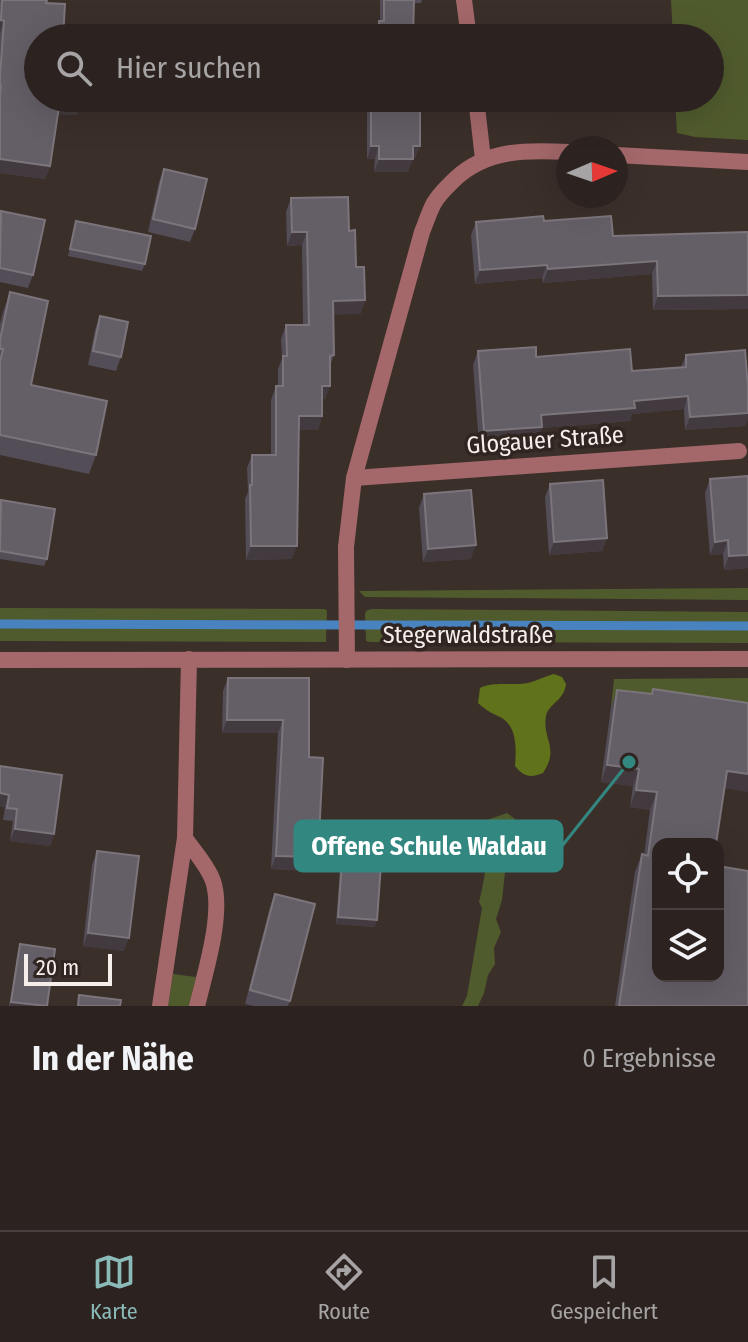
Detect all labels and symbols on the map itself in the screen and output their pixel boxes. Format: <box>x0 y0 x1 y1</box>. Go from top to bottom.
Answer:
north arrow <box>556 136 628 208</box>
street label: Glogauer Straße <box>465 421 625 459</box>
street label: Stegerwaldstraße <box>383 621 553 649</box>
callout: Offene Schule Waldau <box>295 821 562 871</box>
text: Offene Schule Waldau <box>311 831 547 862</box>
scale bar <box>24 950 112 986</box>

